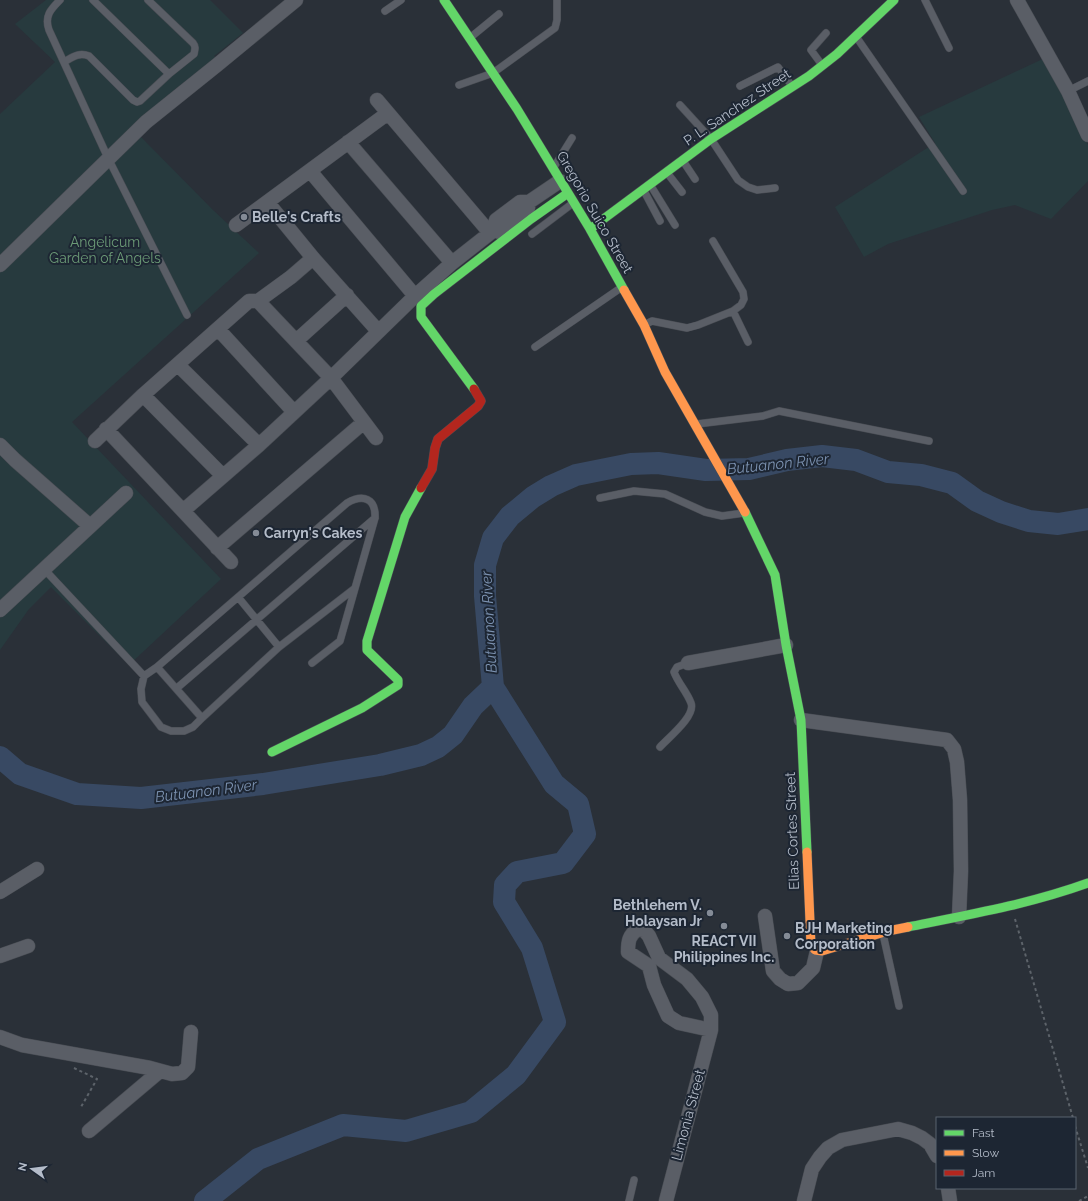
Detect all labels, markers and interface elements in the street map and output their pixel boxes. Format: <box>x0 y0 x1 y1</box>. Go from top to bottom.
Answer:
street label: P. L. Sanchez Street <box>680 65 794 149</box>
street label: Gregorio Suico Street <box>554 148 637 276</box>
place label: Belle's Crafts <box>252 209 341 225</box>
marker: Belle's Crafts <box>239 212 249 222</box>
park label: Angelicum Garden of Angels <box>49 234 161 266</box>
water label: Butuanon River <box>726 450 831 478</box>
place label: Carryn's Cakes <box>264 525 362 541</box>
marker: Carryn's Cakes <box>251 528 261 538</box>
water label: Butuanon River <box>477 570 501 674</box>
street label: Elias Cortes Street <box>782 771 802 890</box>
water label: Butuanon River <box>154 776 259 806</box>
place label: Bethlehem V. Holaysan Jr <box>613 897 703 929</box>
marker: Bethlehem V. Holaysan Jr <box>705 908 715 918</box>
place label: BJH Marketing Corporation <box>795 920 893 952</box>
marker: REACT VII Philippines Inc. <box>719 921 729 931</box>
marker: BJH Marketing Corporation <box>782 931 792 941</box>
place label: REACT VII Philippines Inc. <box>674 933 774 965</box>
street label: Limonia Street <box>668 1067 708 1162</box>
legend <box>936 1117 1076 1189</box>
text: Fast <box>972 1126 995 1140</box>
text: Slow <box>972 1146 999 1160</box>
north arrow <box>12 1149 52 1189</box>
text: N <box>15 1161 30 1172</box>
text: Jam <box>972 1166 995 1180</box>

